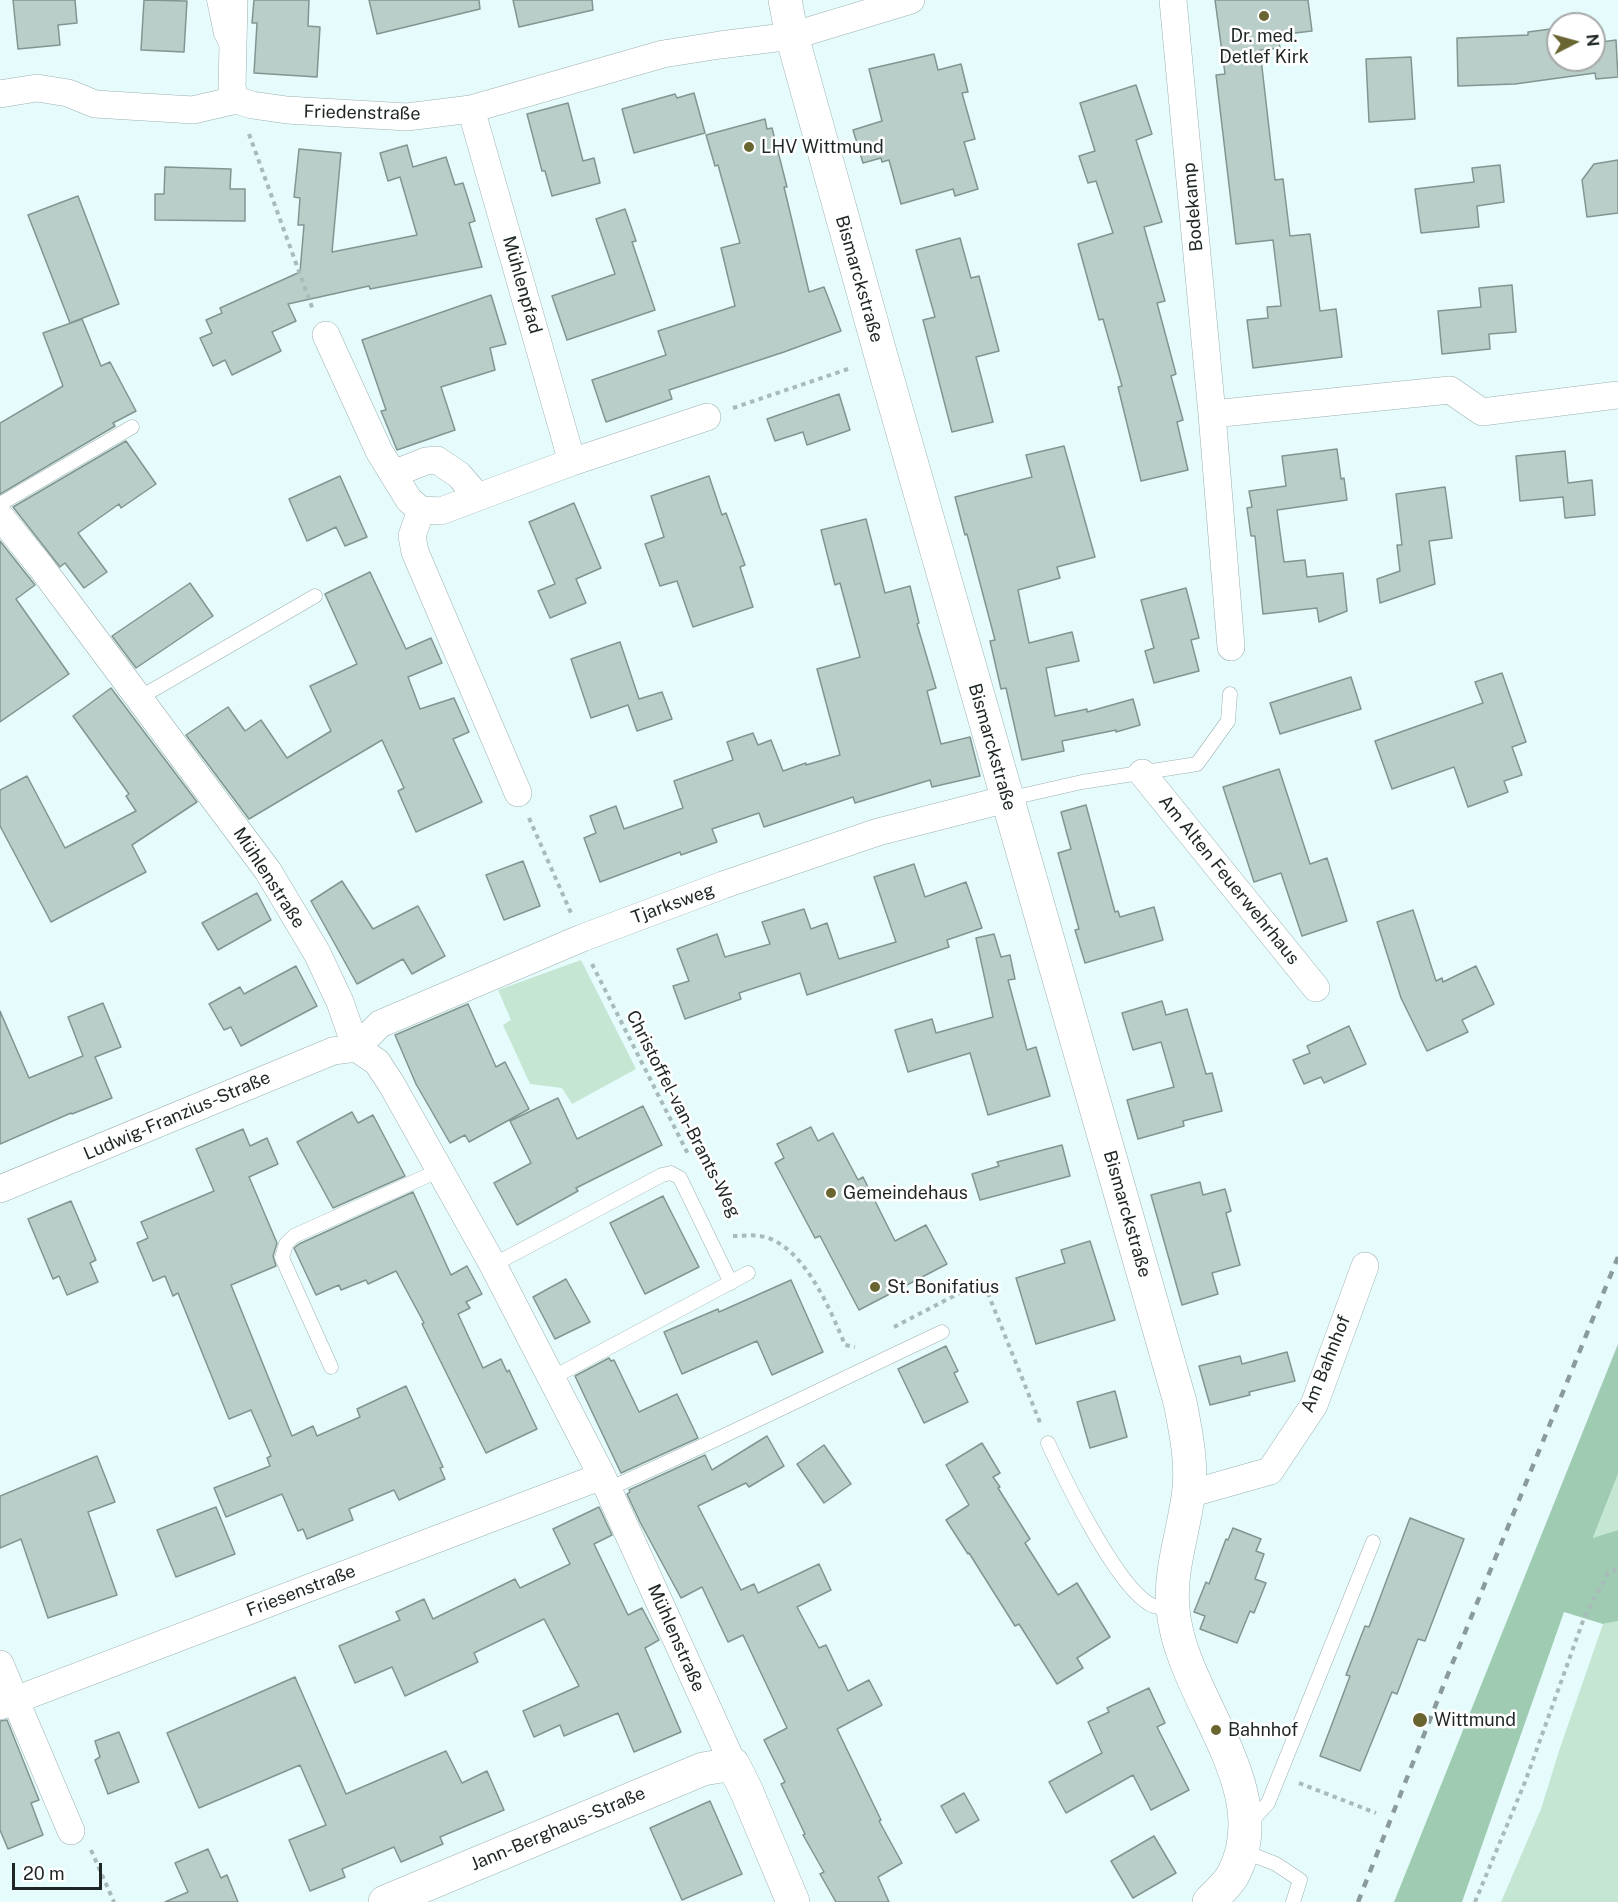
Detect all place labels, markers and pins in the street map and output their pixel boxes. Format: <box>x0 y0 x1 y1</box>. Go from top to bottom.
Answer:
marker: Dr. med. Detlef Kirk <box>1257 9 1271 23</box>
place label: Dr. med. Detlef Kirk <box>1219 25 1309 68</box>
place label: LHV Wittmund <box>761 136 884 158</box>
marker: LHV Wittmund <box>742 140 756 154</box>
place label: Gemeindehaus <box>843 1182 968 1204</box>
marker: Gemeindehaus <box>824 1186 838 1200</box>
place label: St. Bonifatius <box>887 1276 999 1298</box>
marker: St. Bonifatius <box>868 1280 882 1294</box>
place label: Wittmund <box>1434 1709 1516 1731</box>
marker: Wittmund <box>1411 1711 1429 1729</box>
place label: Bahnhof <box>1228 1719 1298 1741</box>
marker: Bahnhof <box>1209 1723 1223 1737</box>

